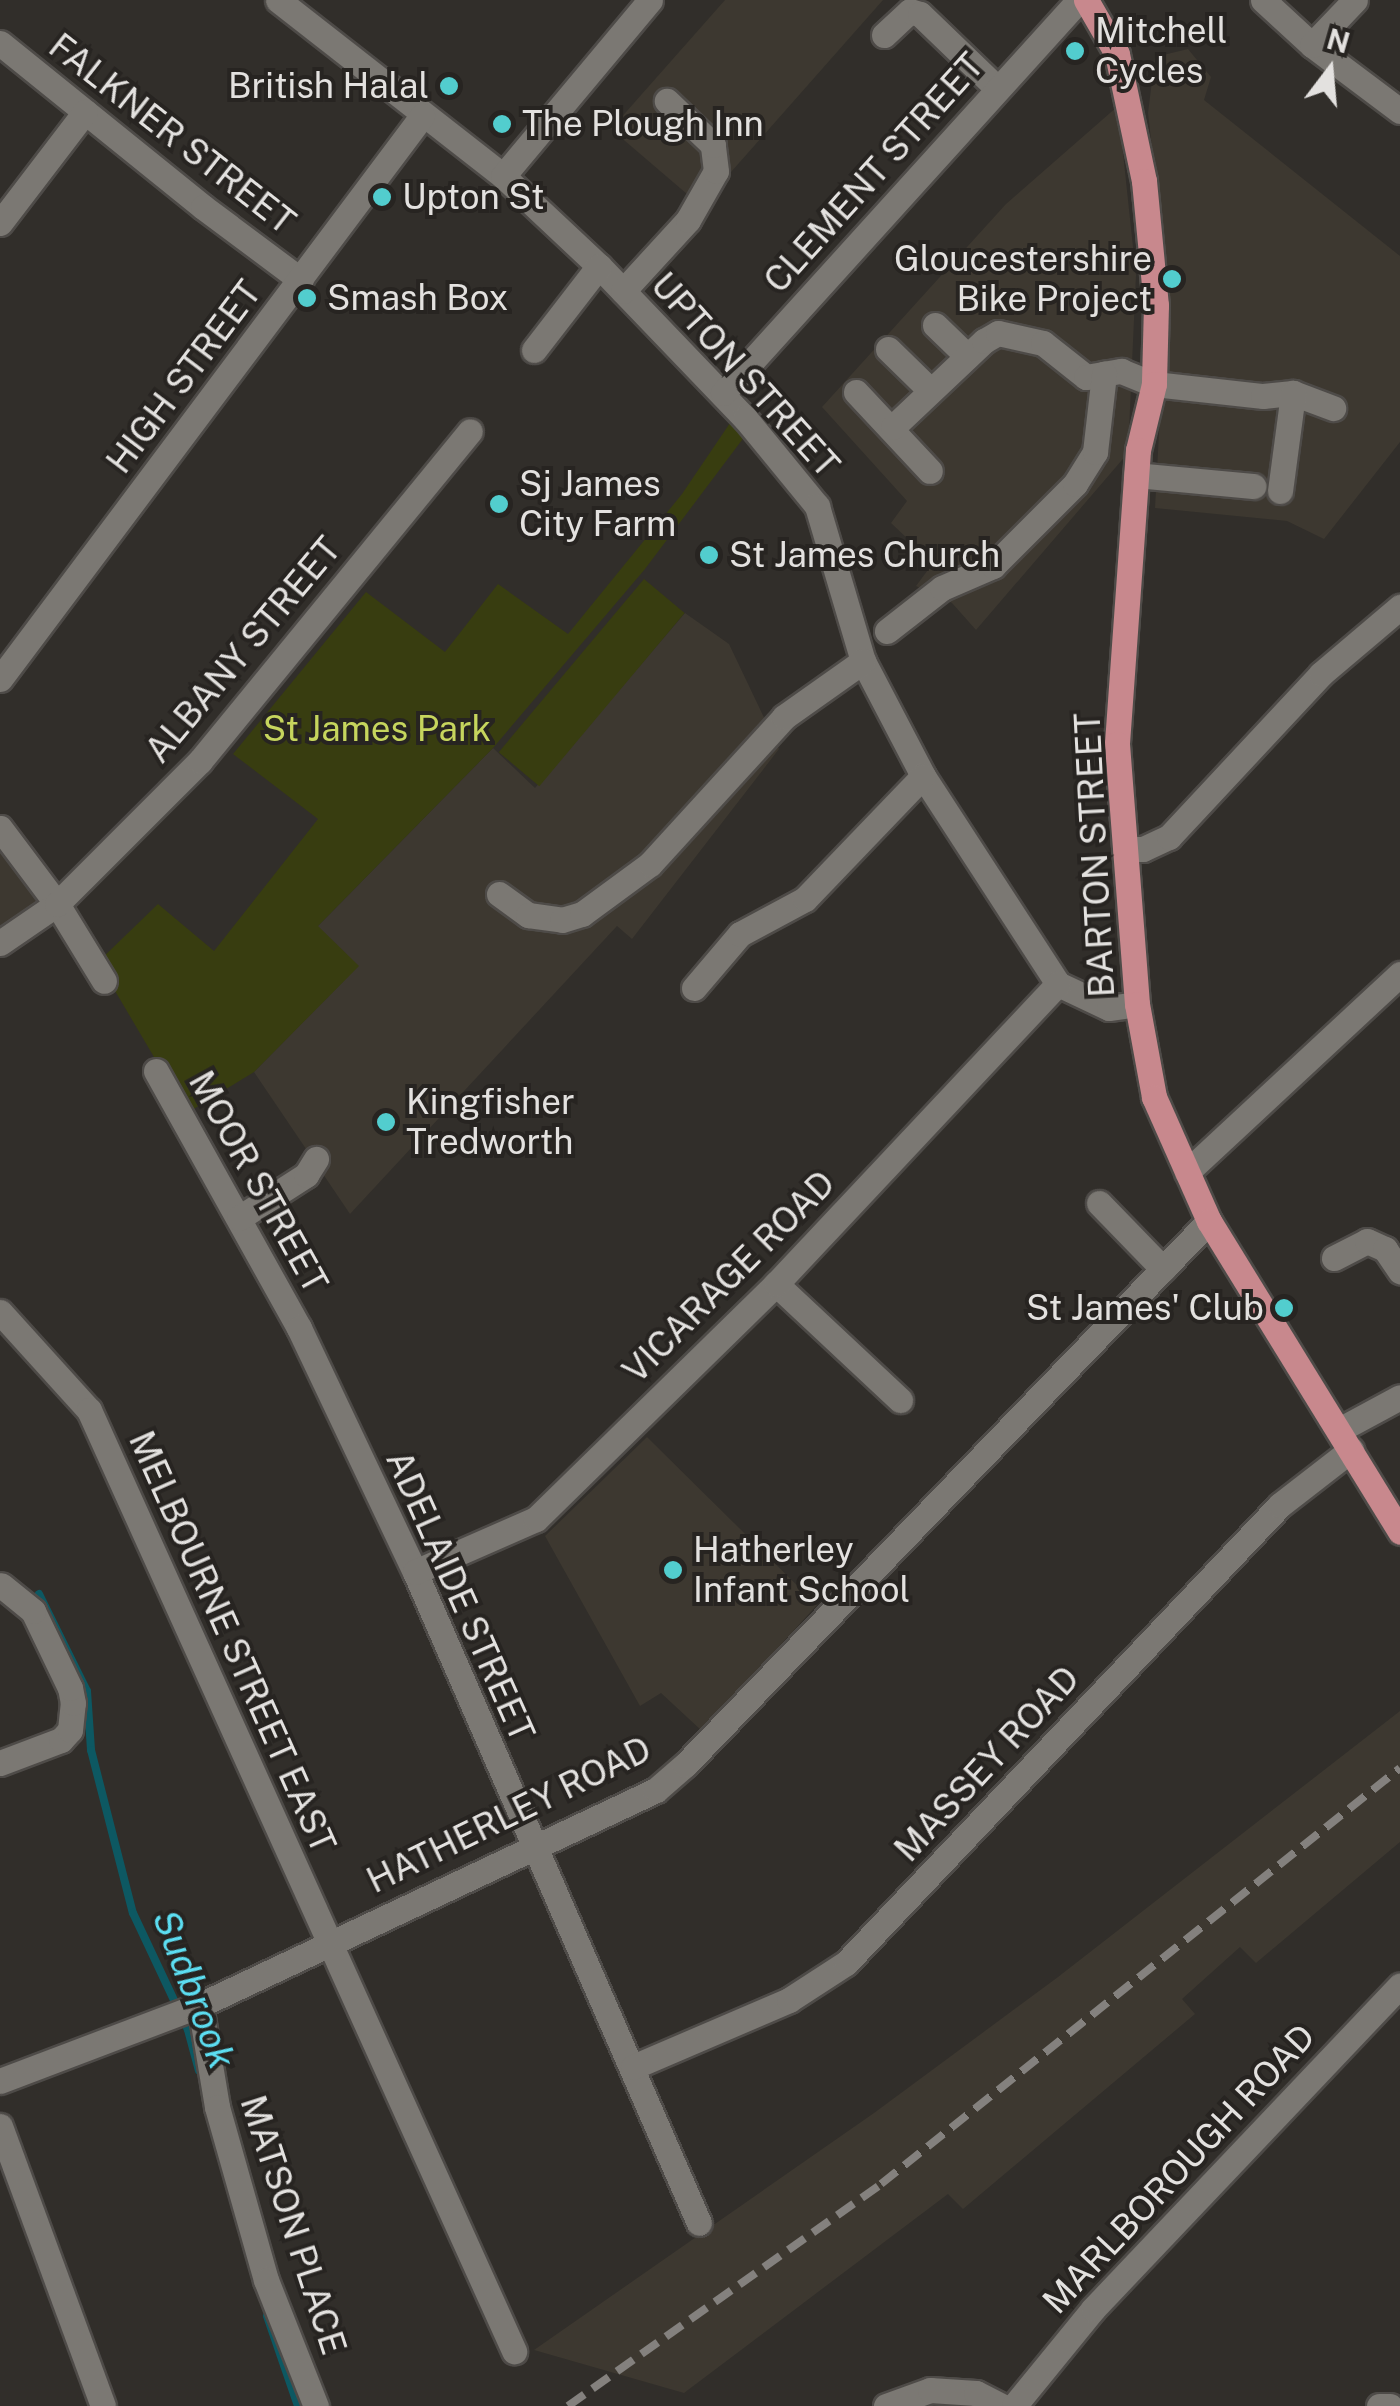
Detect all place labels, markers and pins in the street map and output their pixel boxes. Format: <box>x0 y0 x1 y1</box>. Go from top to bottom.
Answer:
place label: Mitchell Cycles <box>1095 10 1227 92</box>
marker: Mitchell Cycles <box>1064 40 1086 62</box>
place label: British Halal <box>228 65 429 107</box>
marker: British Halal <box>438 75 460 97</box>
place label: The Plough Inn <box>522 103 764 145</box>
marker: The Plough Inn <box>491 113 513 135</box>
place label: Upton St <box>402 176 545 218</box>
marker: Upton St <box>371 186 393 208</box>
place label: Gloucestershire Bike Project <box>894 238 1152 320</box>
marker: Gloucestershire Bike Project <box>1161 268 1183 290</box>
place label: Smash Box <box>327 277 508 319</box>
marker: Smash Box <box>296 287 318 309</box>
place label: Sj James City Farm <box>519 463 676 545</box>
marker: Sj James City Farm <box>488 493 510 515</box>
place label: St James Church <box>729 534 1000 576</box>
marker: St James Church <box>698 544 720 566</box>
place label: Kingfisher Tredworth <box>406 1081 575 1163</box>
marker: Kingfisher Tredworth <box>375 1111 397 1133</box>
place label: St James' Club <box>1026 1287 1264 1329</box>
marker: St James' Club <box>1273 1297 1295 1319</box>
place label: Hatherley Infant School <box>693 1529 910 1611</box>
marker: Hatherley Infant School <box>662 1559 684 1581</box>

